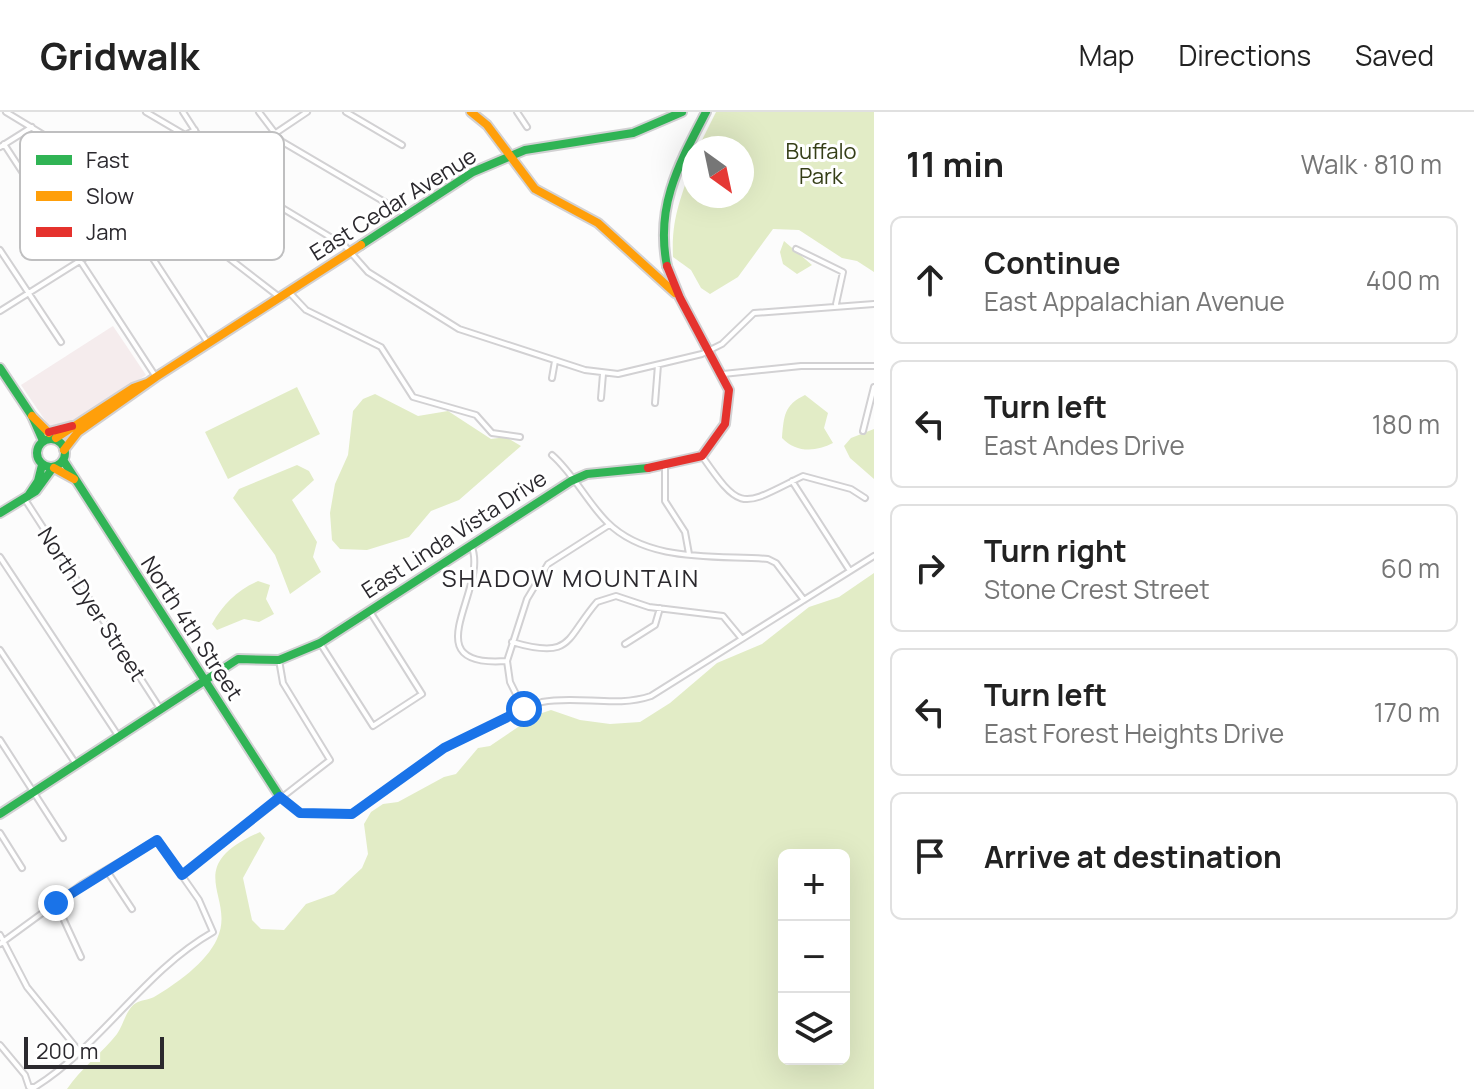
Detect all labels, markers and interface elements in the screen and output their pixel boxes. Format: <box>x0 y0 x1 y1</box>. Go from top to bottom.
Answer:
text: Gridwalk <box>40 29 199 81</box>
text: Map <box>1079 36 1134 74</box>
text: Directions <box>1178 36 1311 74</box>
text: Saved <box>1355 36 1434 74</box>
legend <box>20 132 284 260</box>
north arrow <box>682 136 754 208</box>
park label: Buffalo Park <box>785 136 857 191</box>
street label: East Cedar Avenue <box>304 141 482 267</box>
text: 11 min <box>906 141 1004 187</box>
text: Fast <box>86 145 129 175</box>
text: Walk · 810 m <box>1301 146 1442 182</box>
text: Slow <box>86 181 134 211</box>
text: Jam <box>86 217 127 247</box>
text: Continue <box>984 242 1120 283</box>
icon: ahead <box>908 258 952 302</box>
text: 400 m <box>1366 262 1440 298</box>
text: East Appalachian Avenue <box>984 283 1285 319</box>
text: Turn left <box>984 386 1107 427</box>
icon: left <box>908 402 952 446</box>
text: 180 m <box>1372 406 1440 442</box>
text: East Andes Drive <box>984 427 1185 463</box>
street label: East Linda Vista Drive <box>356 463 552 605</box>
street label: North Dyer Street <box>31 521 153 687</box>
text: Turn right <box>984 530 1127 571</box>
icon: right <box>908 546 952 590</box>
street label: North 4th Street <box>134 550 250 706</box>
text: 60 m <box>1381 550 1440 586</box>
district label: SHADOW MOUNTAIN <box>442 561 700 594</box>
text: Stone Crest Street <box>984 571 1210 607</box>
text: Turn left <box>984 674 1107 715</box>
icon: left <box>908 690 952 734</box>
route start <box>506 691 542 727</box>
text: 170 m <box>1374 694 1440 730</box>
text: East Forest Heights Drive <box>984 715 1284 751</box>
icon: arrive <box>908 834 952 878</box>
text: Arrive at destination <box>984 836 1282 877</box>
map controls <box>778 849 850 1065</box>
button: + <box>778 849 850 921</box>
route end <box>38 885 74 921</box>
button: − <box>778 921 850 993</box>
button: layers <box>778 993 850 1065</box>
scale bar <box>24 1033 164 1069</box>
text: 200 m <box>36 1036 98 1066</box>

